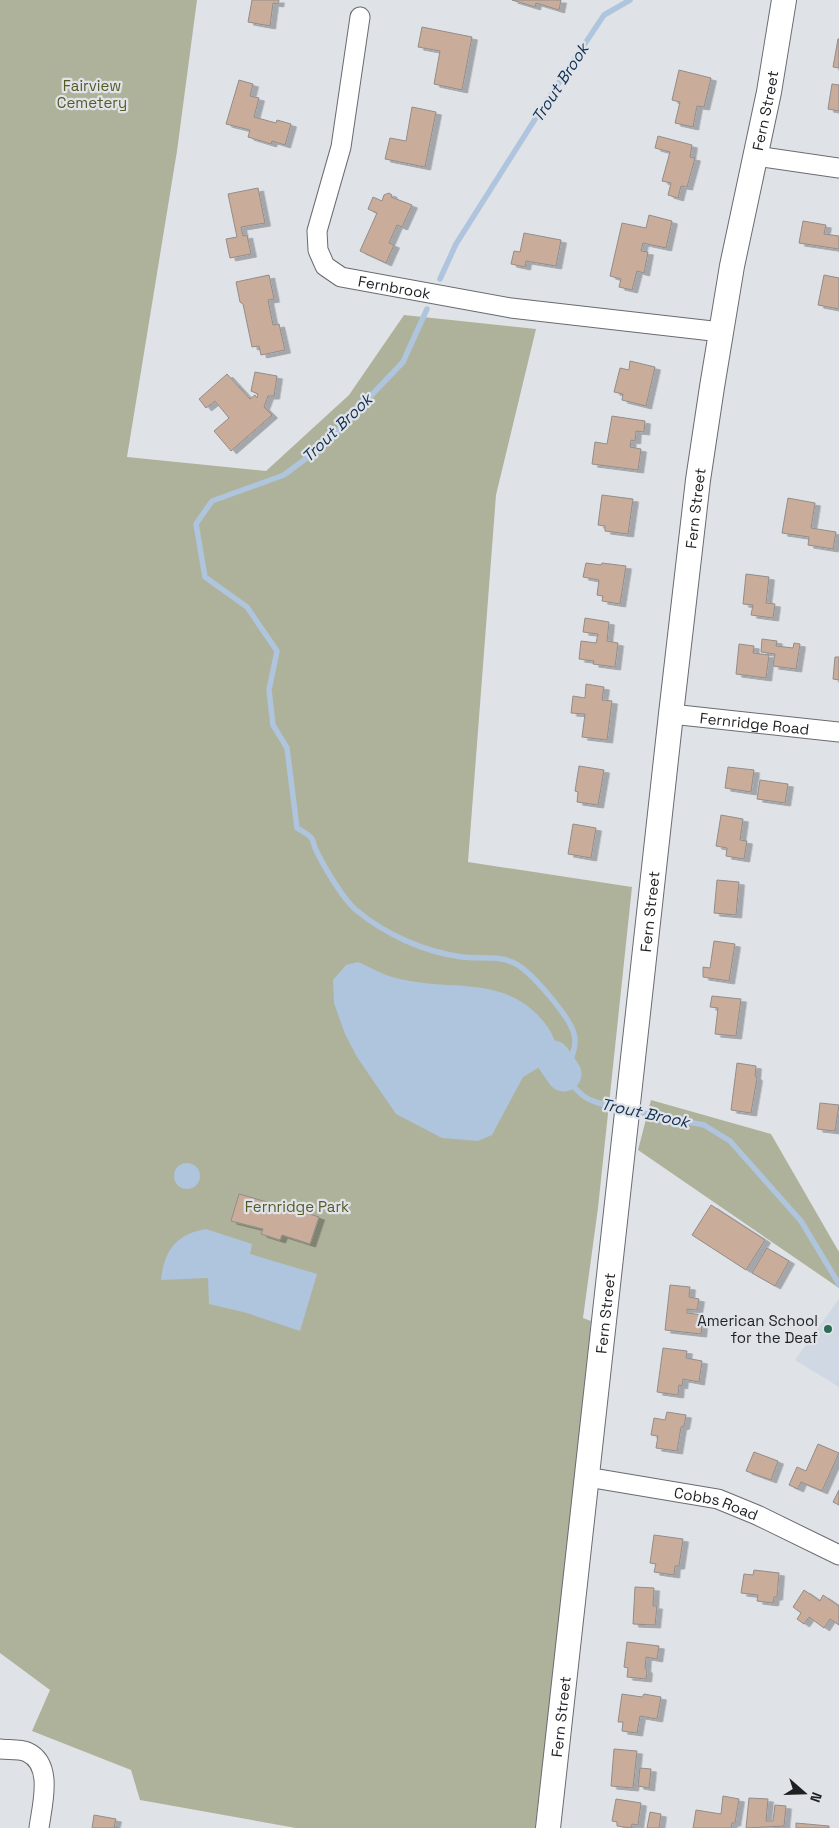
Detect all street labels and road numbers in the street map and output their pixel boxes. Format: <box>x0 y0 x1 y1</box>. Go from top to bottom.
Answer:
street label: Fern Street <box>747 69 782 152</box>
street label: Fernbrook <box>357 271 432 303</box>
street label: Fern Street <box>681 466 709 550</box>
street label: Fernridge Road <box>699 708 810 738</box>
street label: Fern Street <box>635 870 663 953</box>
street label: Fern Street <box>591 1271 619 1355</box>
street label: Cobbs Road <box>673 1482 761 1524</box>
street label: Fern Street <box>546 1675 574 1758</box>

